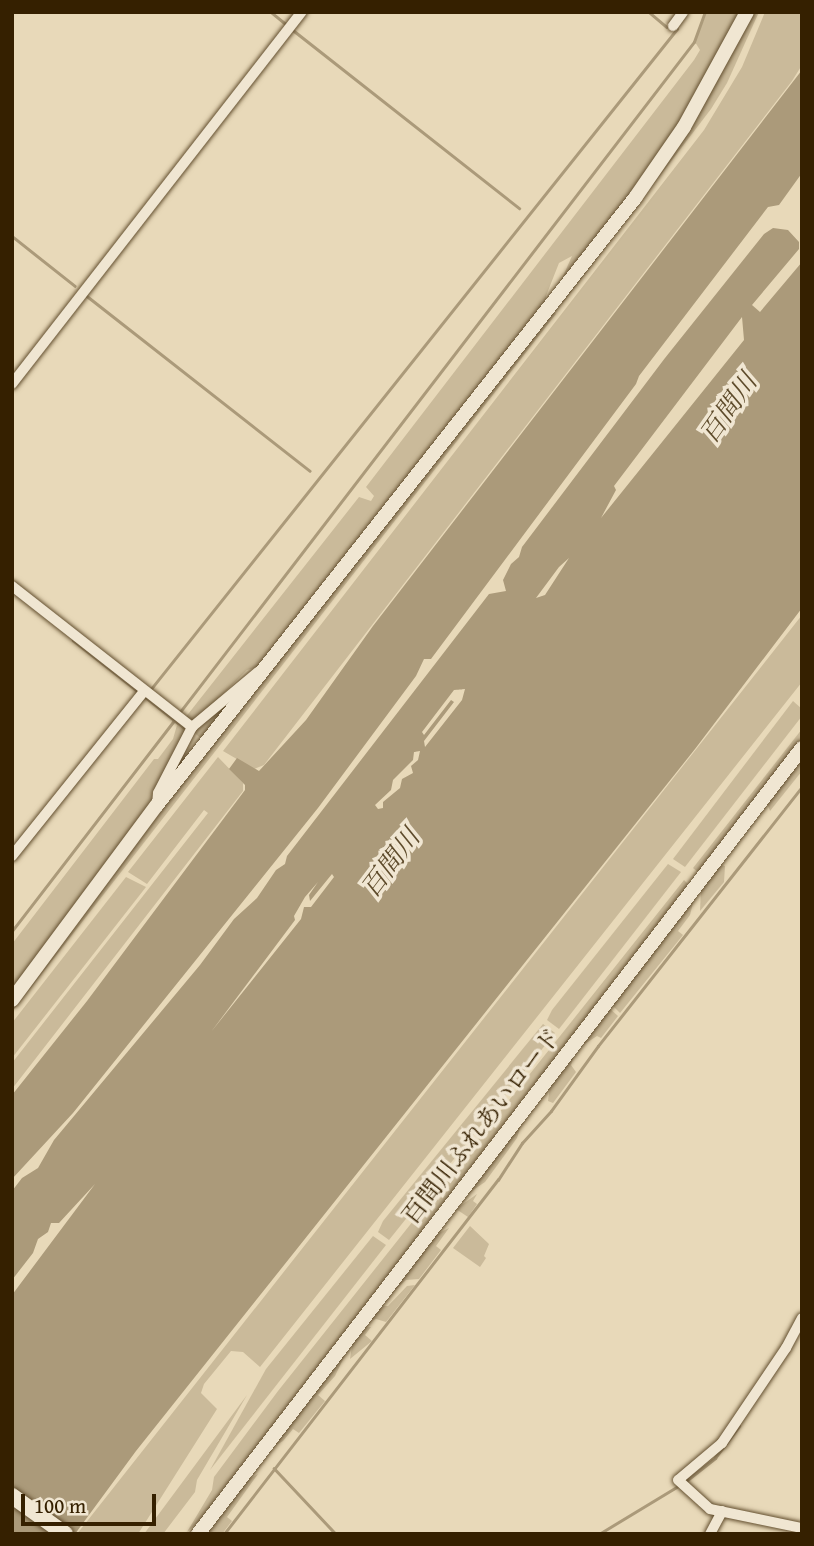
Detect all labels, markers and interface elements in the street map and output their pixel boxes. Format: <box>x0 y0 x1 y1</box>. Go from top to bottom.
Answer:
water label: 百間川 <box>693 367 763 449</box>
water label: 百間川 <box>354 822 426 904</box>
street label: 百間川ふれあいロード <box>396 1023 566 1229</box>
scale bar <box>24 1480 159 1524</box>
text: 100 m <box>34 1490 86 1521</box>

